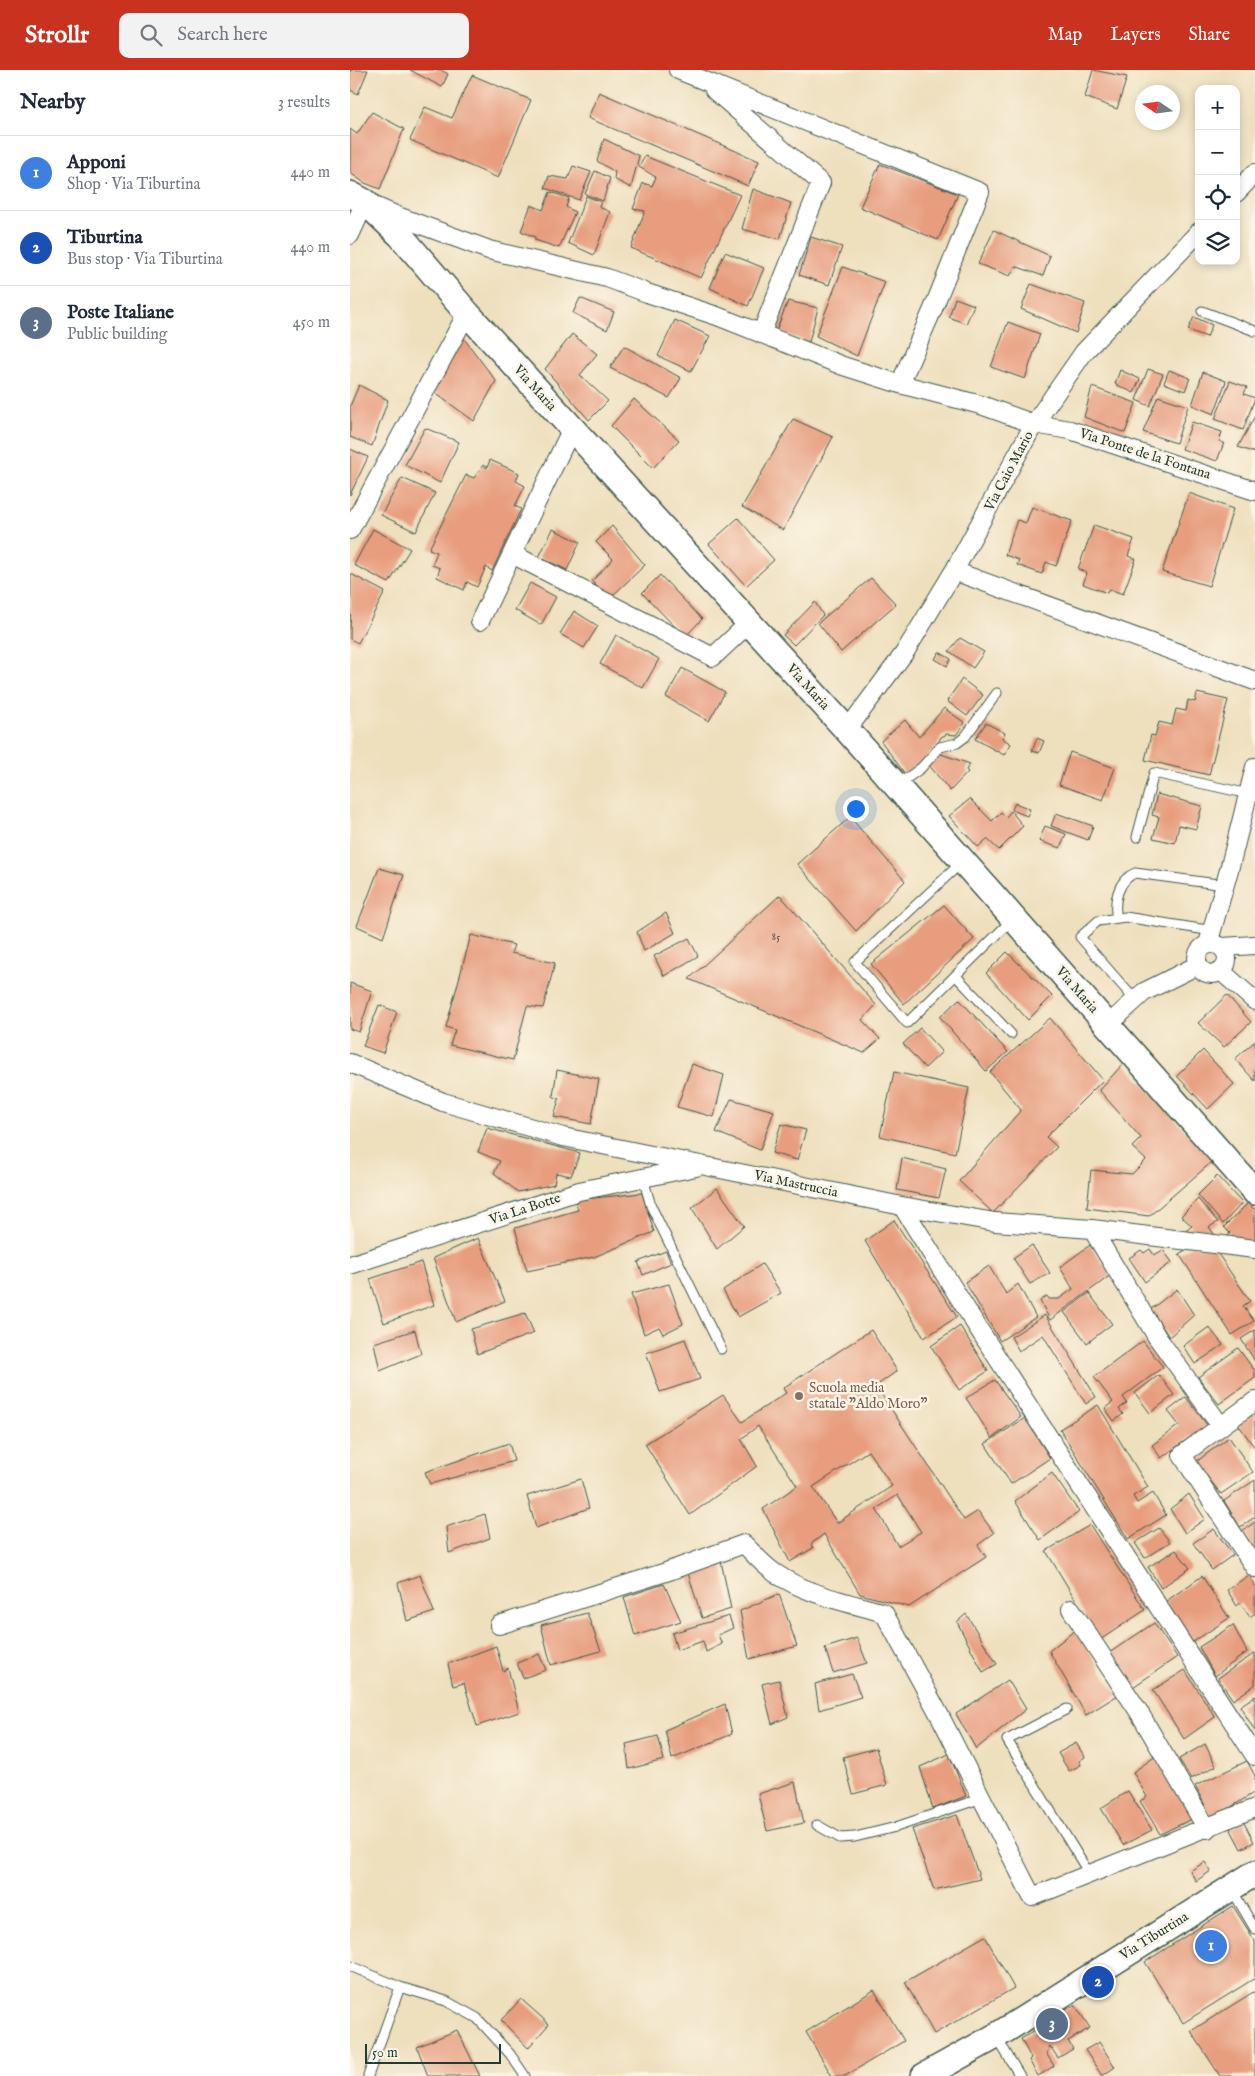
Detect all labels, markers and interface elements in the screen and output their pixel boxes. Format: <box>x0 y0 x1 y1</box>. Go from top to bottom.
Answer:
search box <box>119 13 469 58</box>
text: Strollr <box>25 20 89 51</box>
icon: search <box>137 21 165 49</box>
text: Search here <box>177 23 268 47</box>
text: Map <box>1048 24 1082 47</box>
text: Layers <box>1110 24 1161 47</box>
text: Share <box>1189 24 1230 47</box>
north arrow <box>1135 85 1180 130</box>
map controls <box>1195 85 1240 265</box>
button: + <box>1195 85 1240 130</box>
text: Nearby <box>20 89 85 116</box>
text: 3 results <box>278 93 330 113</box>
button: − <box>1195 130 1240 175</box>
text: Apponi <box>67 151 126 175</box>
text: 1 <box>33 163 39 183</box>
text: 440 m <box>291 163 330 183</box>
text: Shop · Via Tiburtina <box>67 175 200 195</box>
button: locate <box>1195 175 1240 220</box>
button: layers <box>1195 220 1240 265</box>
text: Tiburtina <box>67 226 143 250</box>
text: 2 <box>32 238 40 258</box>
text: 440 m <box>291 238 330 258</box>
text: Bus stop · Via Tiburtina <box>67 250 223 270</box>
text: Poste Italiane <box>67 301 174 325</box>
text: 3 <box>33 313 39 333</box>
text: 450 m <box>293 313 330 333</box>
text: Public building <box>67 325 167 345</box>
street label: Via Maria <box>509 360 561 416</box>
street label: Via Ponte de la Fontana <box>1076 424 1214 484</box>
street label: Via Caio Mario <box>980 428 1038 515</box>
street label: Via Maria <box>782 659 834 715</box>
your location <box>843 796 869 822</box>
house number: 85 <box>772 930 780 944</box>
street label: Via Maria <box>1051 962 1103 1018</box>
street label: Via Mastruccia <box>751 1166 840 1202</box>
street label: Via La Botte <box>486 1189 563 1229</box>
place label: Scuola media statale "Aldo Moro" <box>809 1379 927 1413</box>
marker: Scuola media statale "Aldo Moro" <box>793 1390 805 1402</box>
street label: Via Tiburtina <box>1115 1907 1193 1965</box>
pin: 1 <box>1195 1927 1227 1965</box>
pin: 2 <box>1082 1963 1114 2001</box>
pin: 3 <box>1036 2005 1068 2043</box>
scale bar <box>365 2041 501 2064</box>
text: 50 m <box>372 2044 398 2062</box>

